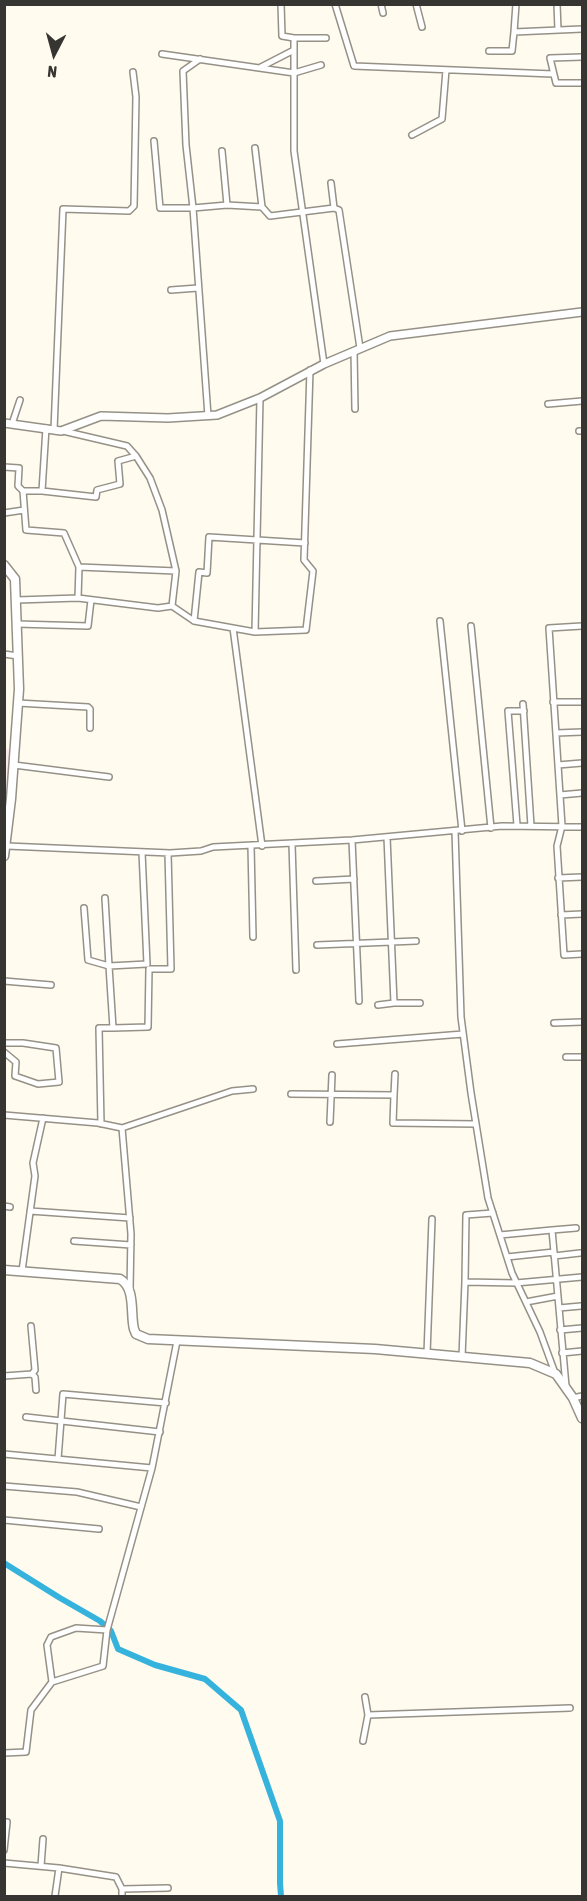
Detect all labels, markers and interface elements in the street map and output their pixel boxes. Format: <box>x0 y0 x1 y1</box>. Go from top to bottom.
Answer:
north arrow <box>24 24 84 84</box>
text: N <box>46 62 58 81</box>

